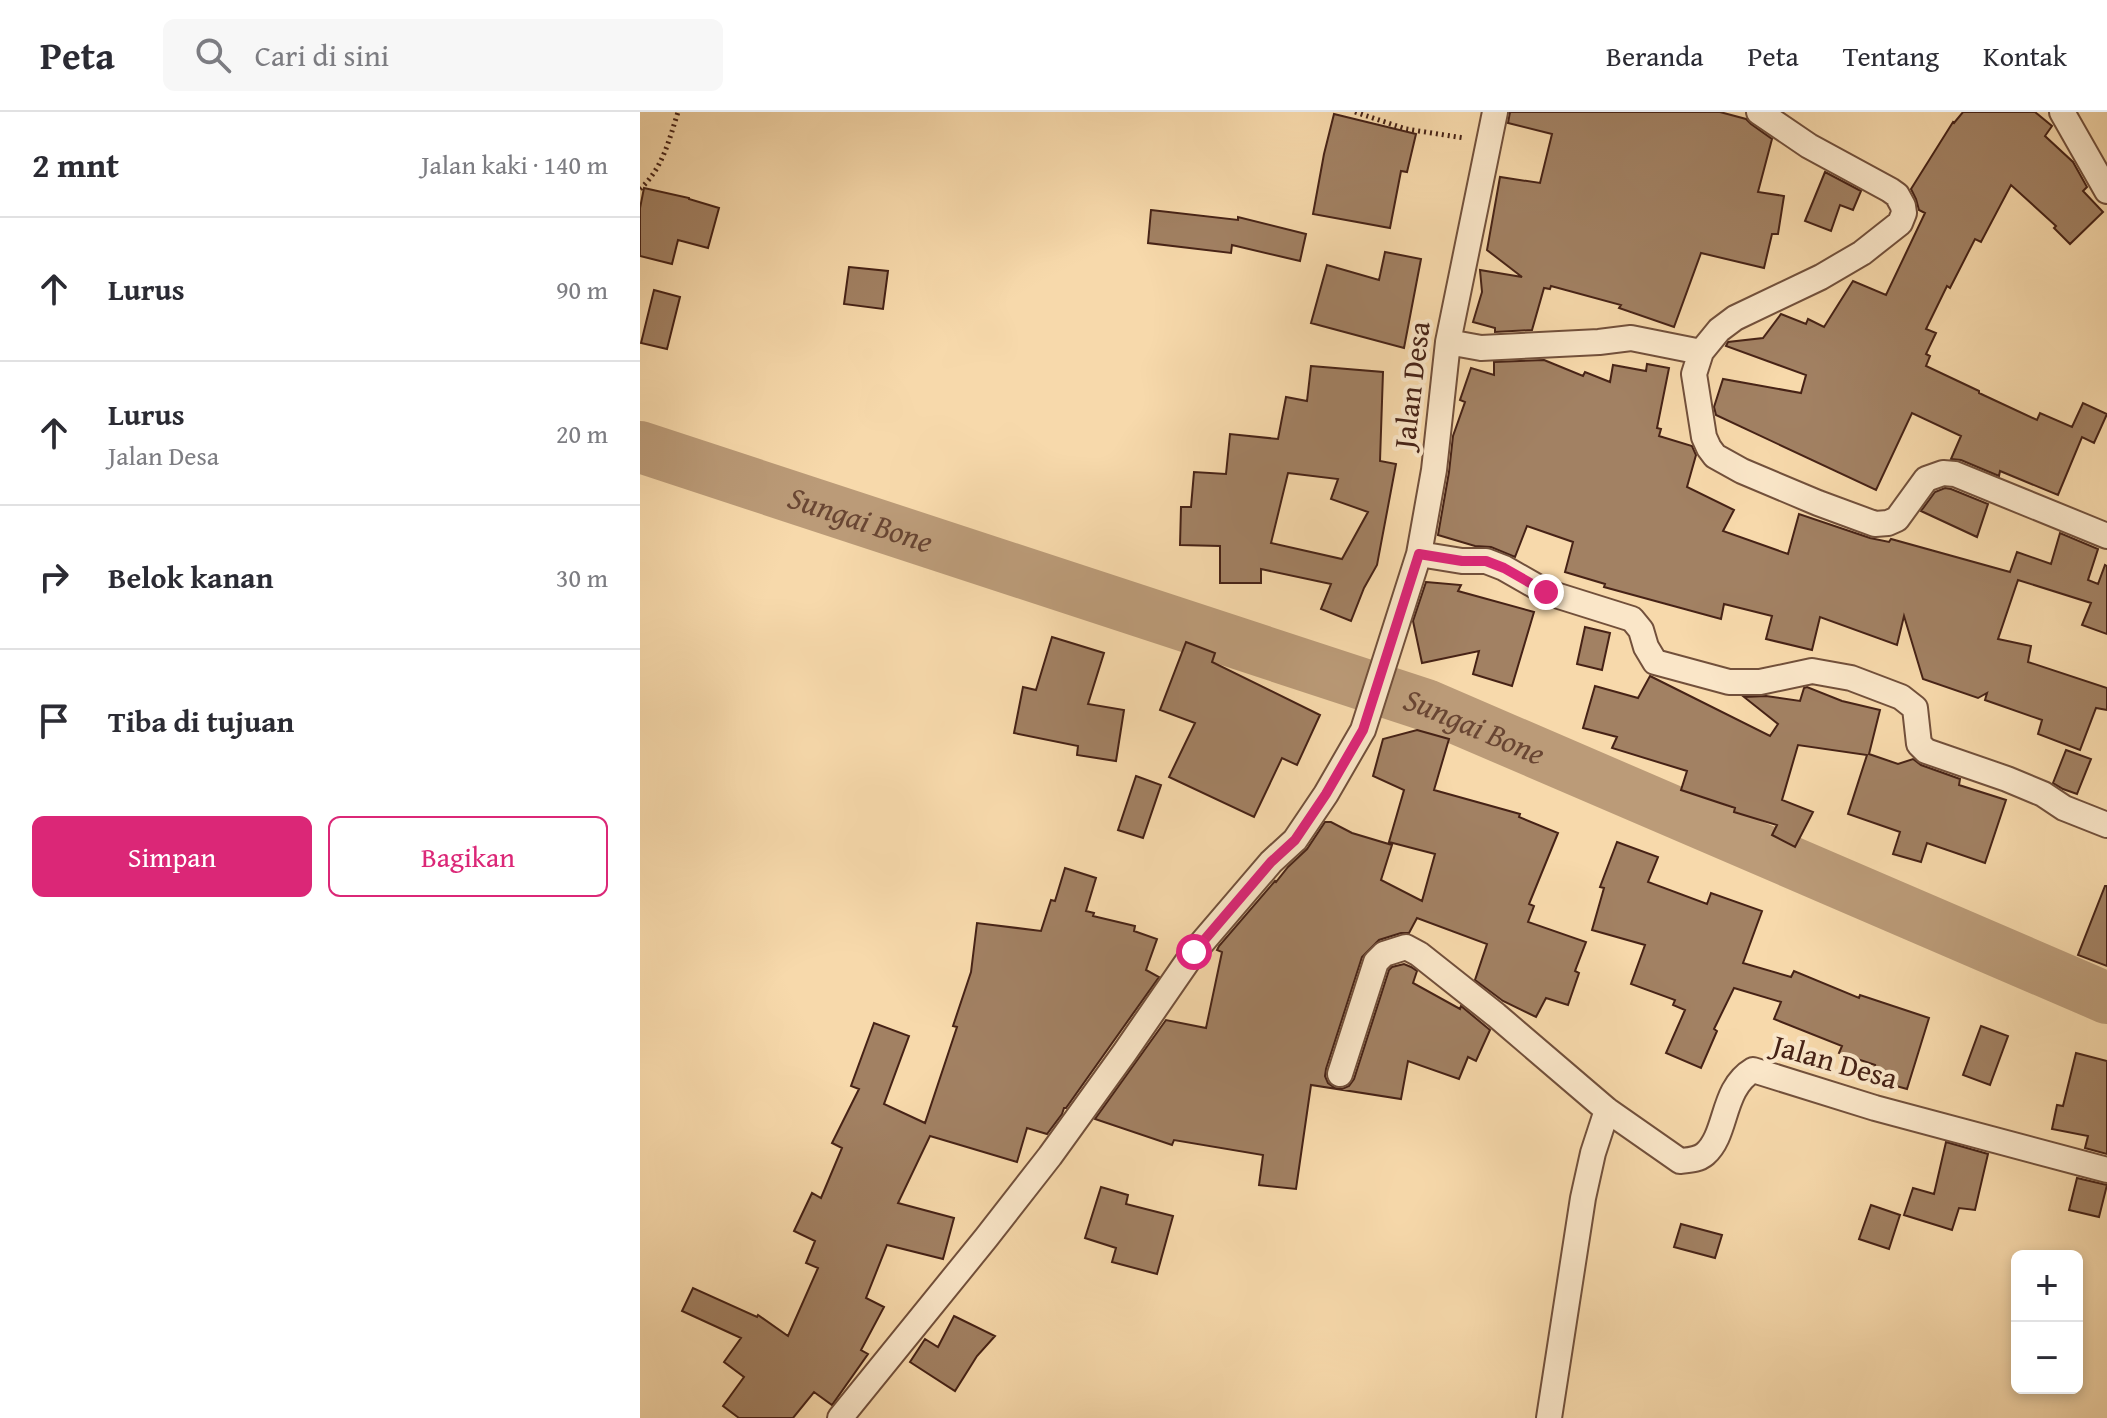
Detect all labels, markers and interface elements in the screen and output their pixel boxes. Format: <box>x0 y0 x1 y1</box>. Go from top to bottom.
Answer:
search box <box>163 19 723 91</box>
text: Peta <box>40 27 115 83</box>
icon: search <box>191 33 235 77</box>
text: Cari di sini <box>255 33 389 77</box>
text: Beranda <box>1606 35 1704 76</box>
text: Peta <box>1748 35 1799 76</box>
text: Tentang <box>1843 35 1939 76</box>
text: Kontak <box>1983 35 2067 76</box>
text: 2 mnt <box>32 140 119 189</box>
text: Jalan kaki · 140 m <box>421 145 608 184</box>
icon: ahead <box>32 267 76 311</box>
text: Lurus <box>108 267 185 311</box>
text: 90 m <box>556 270 608 309</box>
street label: Jalan Desa <box>1381 319 1441 455</box>
text: Lurus <box>108 392 185 436</box>
icon: ahead <box>32 411 76 455</box>
text: 20 m <box>556 414 608 453</box>
text: Jalan Desa <box>108 436 219 475</box>
water label: Sungai Bone <box>782 473 939 565</box>
icon: right <box>32 555 76 599</box>
text: Belok kanan <box>108 555 273 599</box>
text: 30 m <box>556 558 608 597</box>
route end <box>1528 574 1564 610</box>
water label: Sungai Bone <box>1398 675 1553 777</box>
icon: arrive <box>32 699 76 743</box>
text: Tiba di tujuan <box>108 699 294 743</box>
button: Simpan <box>32 816 312 897</box>
button: Bagikan <box>328 816 608 897</box>
route start <box>1176 934 1212 970</box>
street label: Jalan Desa <box>1764 1021 1903 1100</box>
map controls <box>2011 1250 2083 1394</box>
button: + <box>2011 1250 2083 1322</box>
button: − <box>2011 1322 2083 1394</box>

